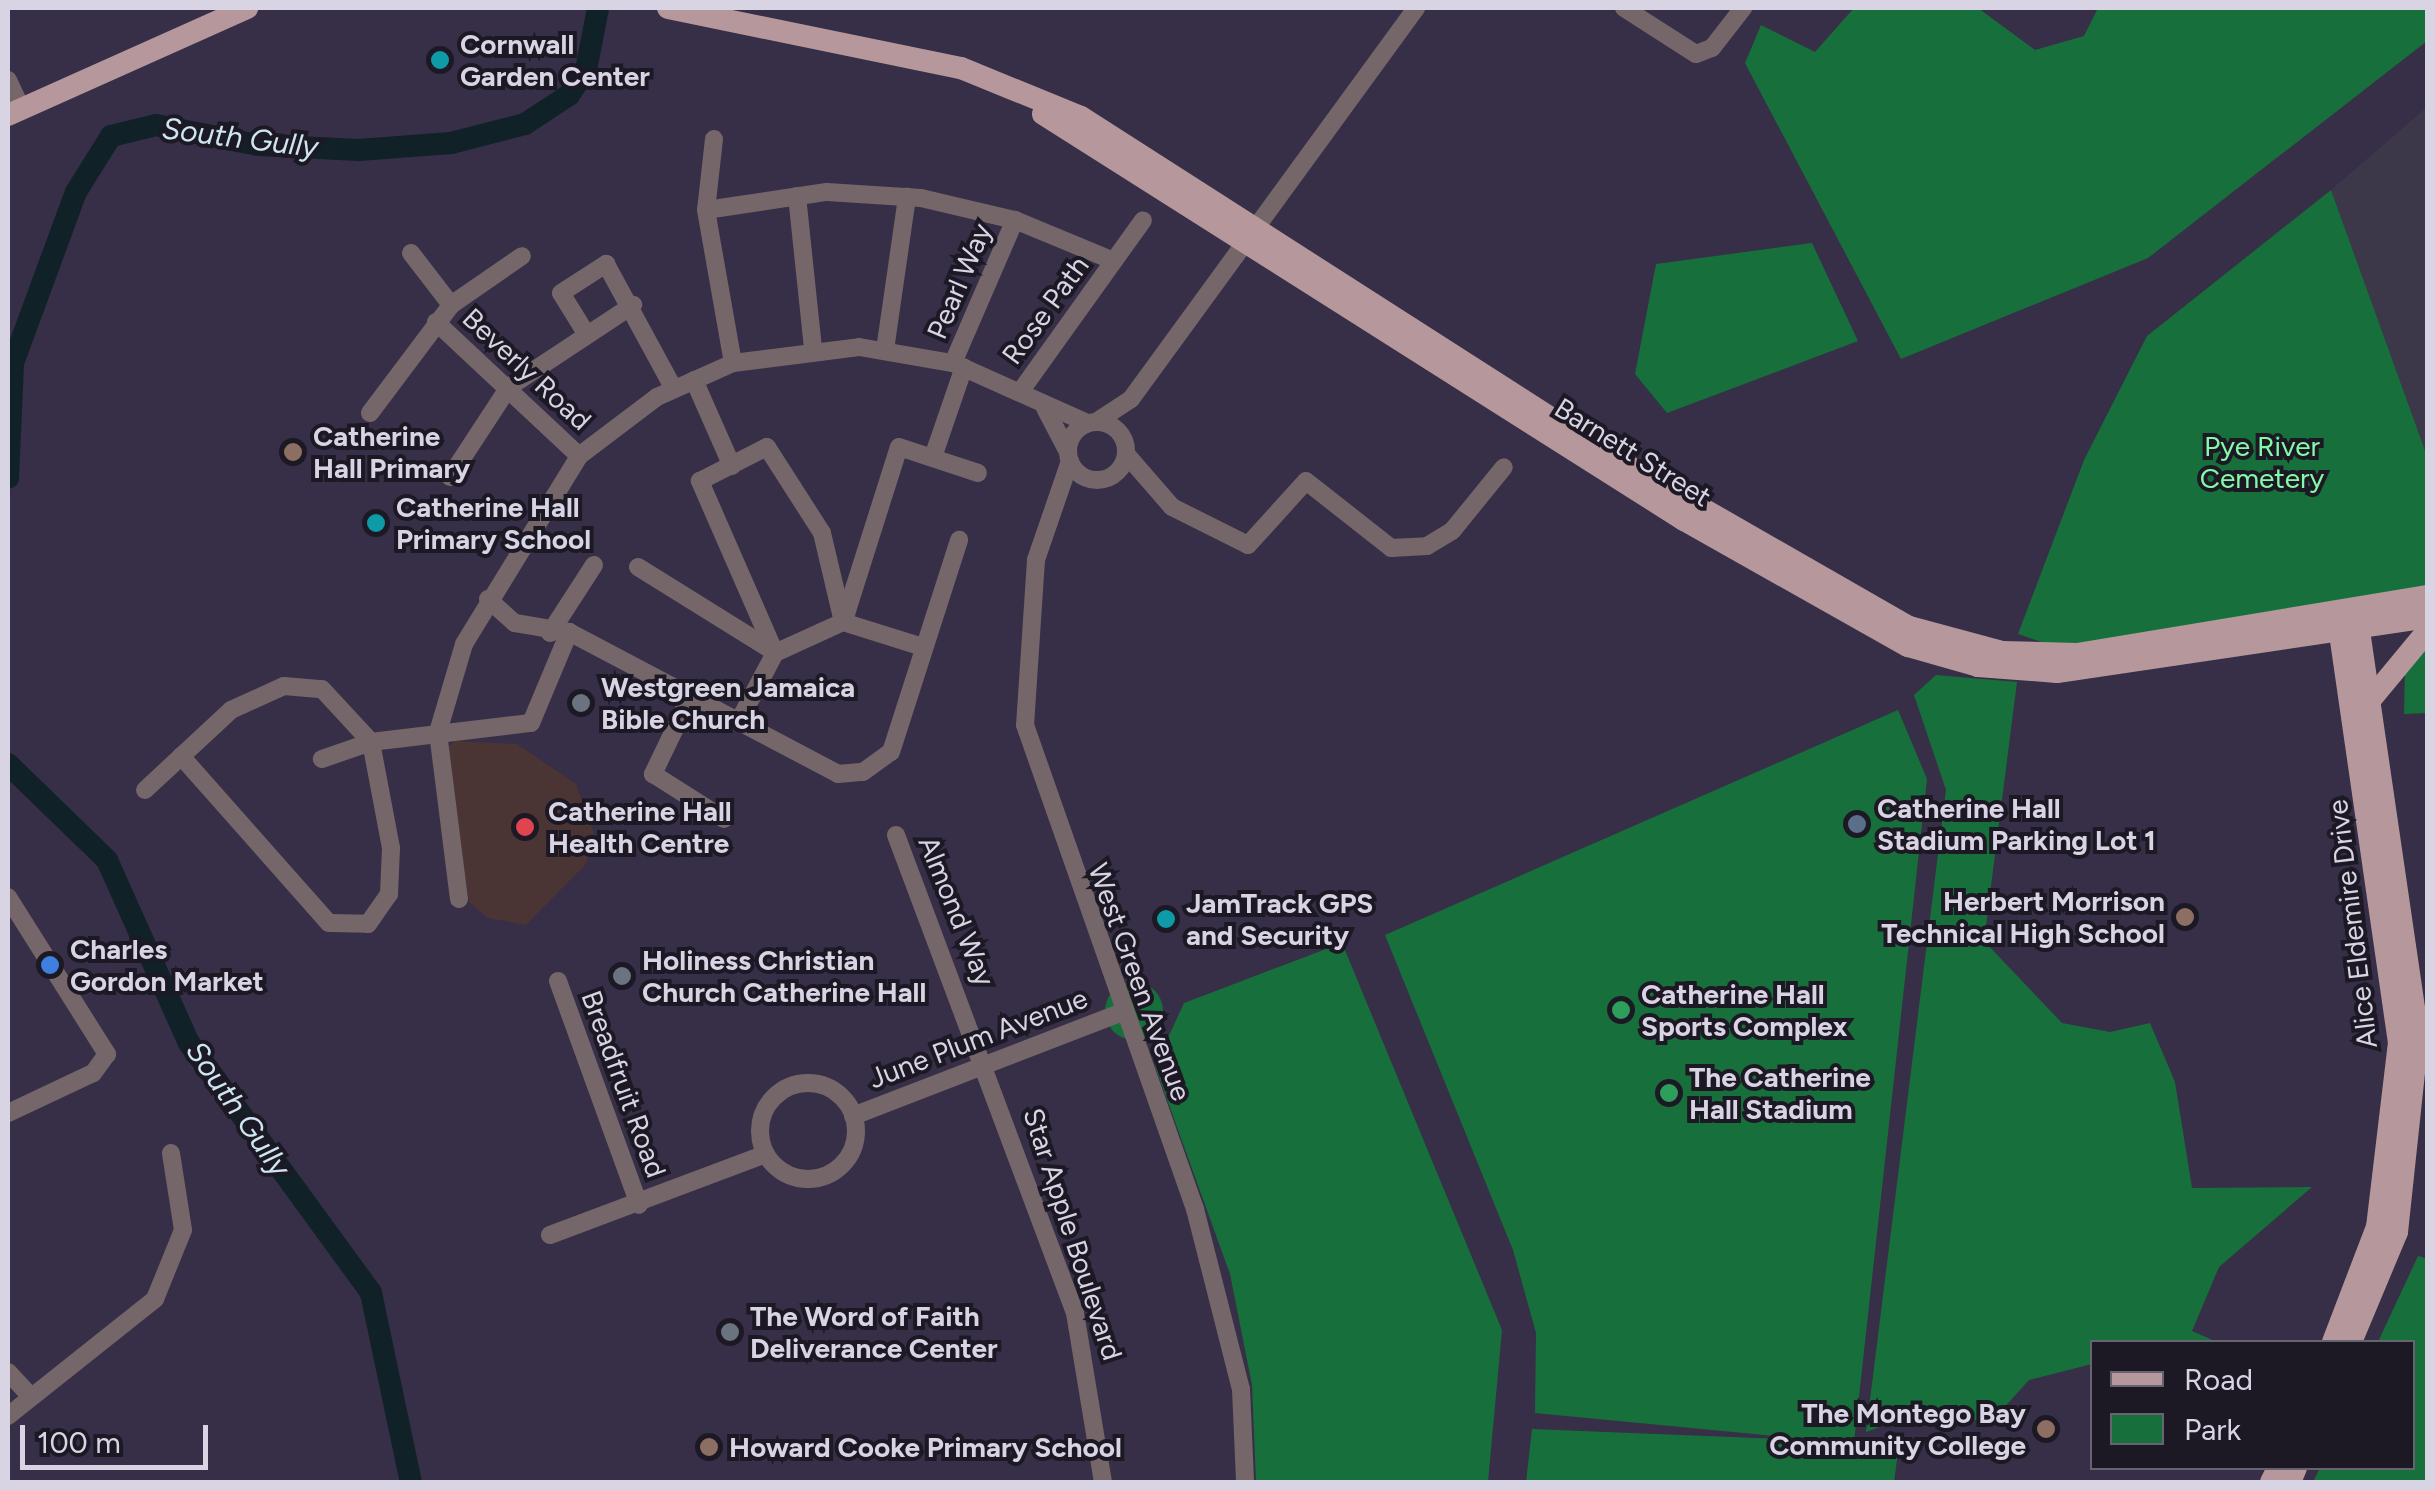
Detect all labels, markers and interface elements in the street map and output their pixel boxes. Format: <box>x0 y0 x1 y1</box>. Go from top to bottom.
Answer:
place label: Cornwall Garden Center <box>460 27 650 93</box>
marker: Cornwall Garden Center <box>429 49 451 71</box>
water label: South Gully <box>160 111 320 165</box>
street label: Pearl Way <box>920 218 998 344</box>
street label: Rose Path <box>995 249 1095 371</box>
street label: Beverly Road <box>456 301 598 437</box>
street label: Barnett Street <box>1549 391 1717 513</box>
place label: Catherine Hall Primary <box>313 419 470 485</box>
park label: Pye River Cemetery <box>2200 429 2324 495</box>
marker: Catherine Hall Primary <box>282 441 304 463</box>
place label: Catherine Hall Primary School <box>396 490 591 556</box>
marker: Catherine Hall Primary School <box>365 512 387 534</box>
place label: Westgreen Jamaica Bible Church <box>601 670 855 736</box>
marker: Westgreen Jamaica Bible Church <box>570 692 592 714</box>
place label: Catherine Hall Stadium Parking Lot 1 <box>1877 791 2156 857</box>
place label: Catherine Hall Health Centre <box>548 794 732 860</box>
street label: Alice Eldemire Drive <box>2320 798 2384 1050</box>
marker: Catherine Hall Stadium Parking Lot 1 <box>1846 813 1868 835</box>
marker: Catherine Hall Health Centre <box>512 814 538 840</box>
street label: Almond Way <box>912 831 1002 991</box>
street label: West Green Avenue <box>1081 859 1199 1105</box>
place label: Herbert Morrison Technical High School <box>1881 884 2165 950</box>
place label: JamTrack GPS and Security <box>1186 886 1373 952</box>
marker: Herbert Morrison Technical High School <box>2174 906 2196 928</box>
marker: JamTrack GPS and Security <box>1155 908 1177 930</box>
place label: Charles Gordon Market <box>70 932 264 998</box>
place label: Holiness Christian Church Catherine Hall <box>642 943 926 1009</box>
marker: Charles Gordon Market <box>39 954 61 976</box>
marker: Holiness Christian Church Catherine Hall <box>611 965 633 987</box>
place label: Catherine Hall Sports Complex <box>1641 977 1847 1043</box>
street label: June Plum Avenue <box>864 981 1092 1095</box>
street label: Breadfruit Road <box>575 986 673 1182</box>
marker: Catherine Hall Sports Complex <box>1610 999 1632 1021</box>
water label: South Gully <box>178 1034 298 1184</box>
place label: The Catherine Hall Stadium <box>1689 1060 1871 1126</box>
marker: The Catherine Hall Stadium <box>1658 1082 1680 1104</box>
street label: Star Apple Boulevard <box>1016 1104 1130 1364</box>
place label: The Word of Faith Deliverance Center <box>750 1299 998 1365</box>
marker: The Word of Faith Deliverance Center <box>719 1321 741 1343</box>
legend <box>2090 1340 2415 1470</box>
text: Road <box>2184 1361 2253 1398</box>
place label: The Montego Bay Community College <box>1769 1396 2026 1462</box>
scale bar <box>25 1405 212 1467</box>
text: Park <box>2184 1411 2241 1448</box>
marker: The Montego Bay Community College <box>2035 1418 2057 1440</box>
text: 100 m <box>37 1424 121 1461</box>
place label: Howard Cooke Primary School <box>729 1430 1122 1464</box>
marker: Howard Cooke Primary School <box>698 1436 720 1458</box>

